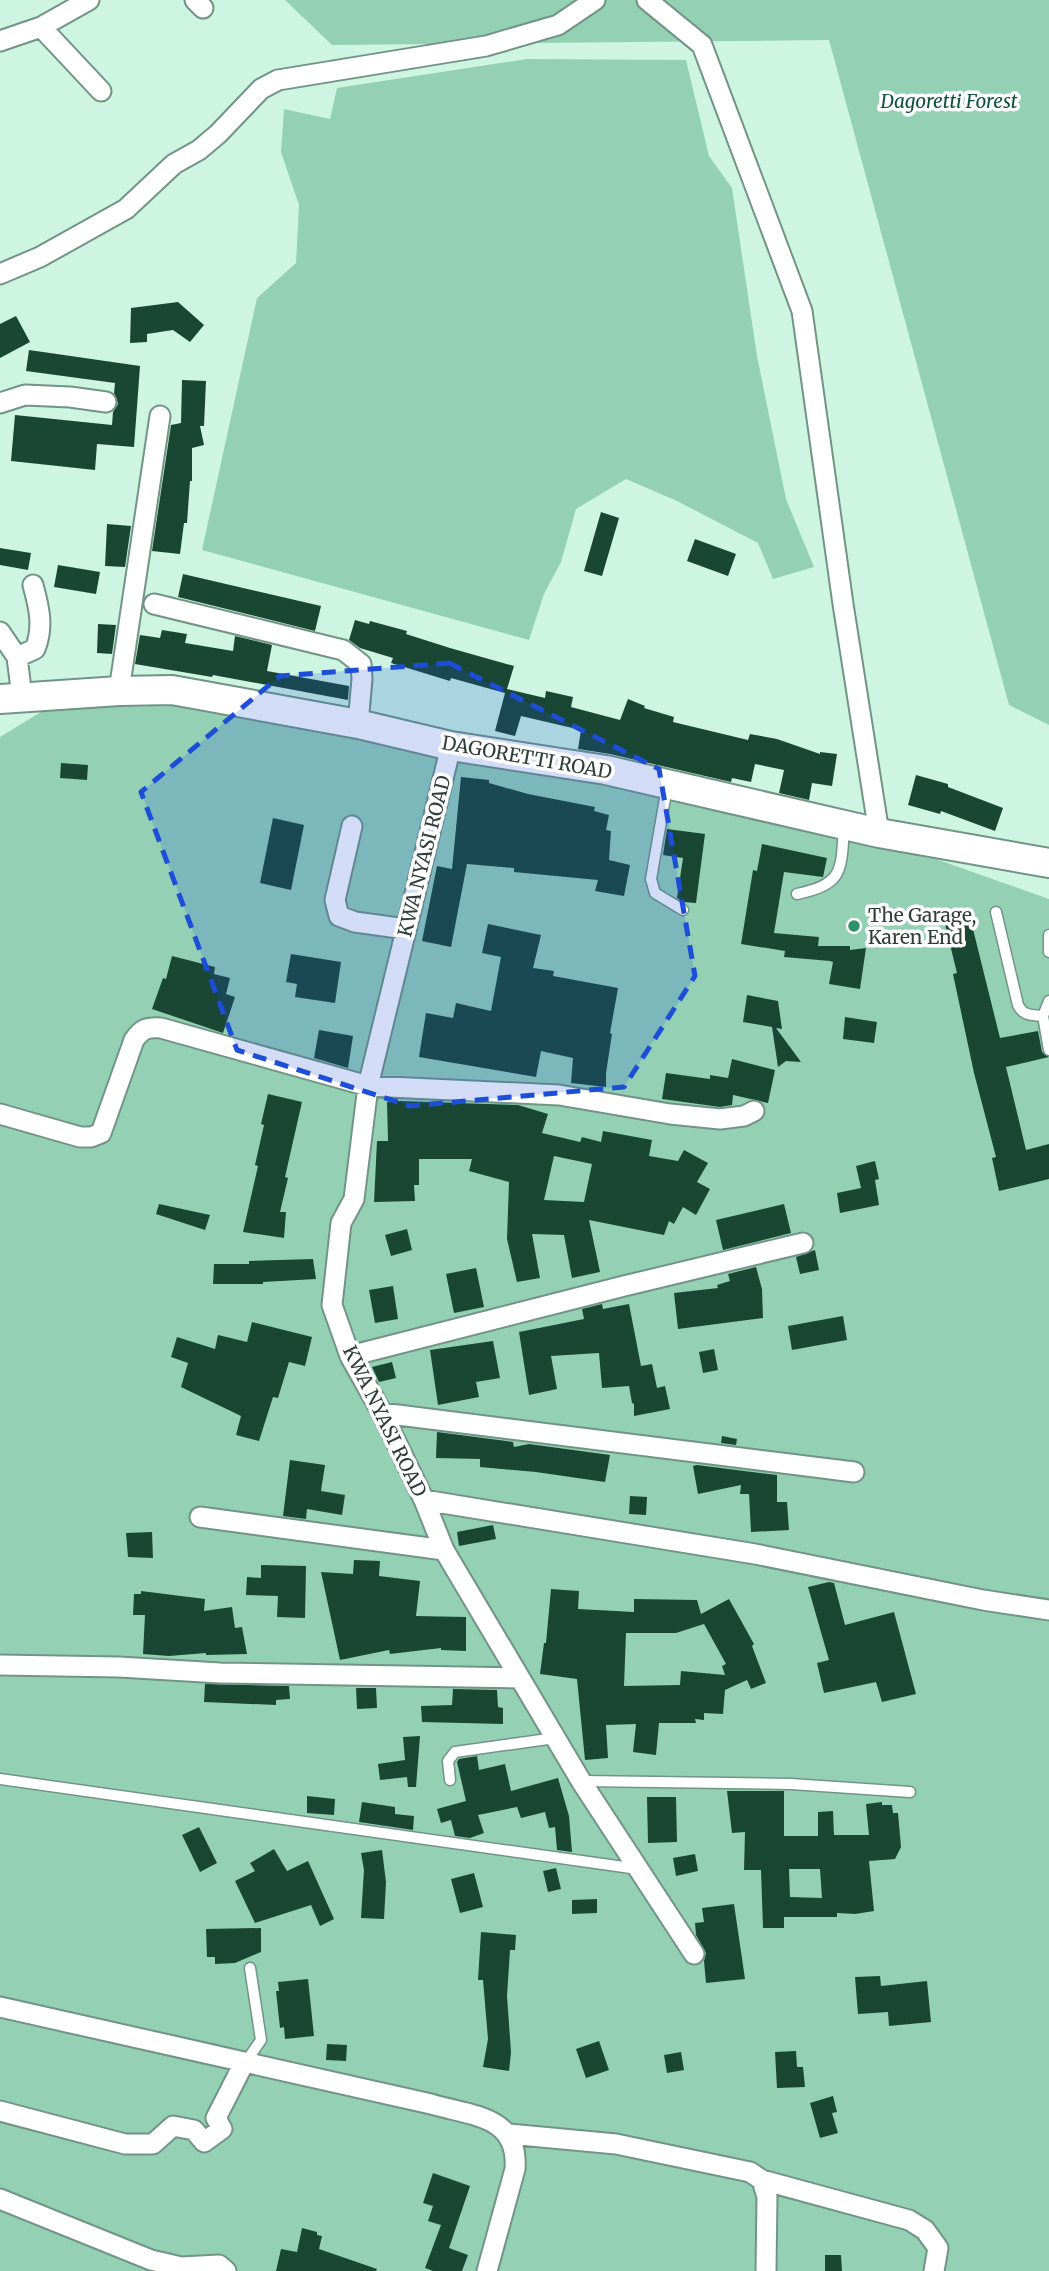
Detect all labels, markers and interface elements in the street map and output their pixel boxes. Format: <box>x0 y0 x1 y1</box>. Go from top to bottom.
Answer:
park label: Dagoretti Forest <box>880 89 1018 113</box>
street label: DAGORETTI ROAD <box>440 730 614 784</box>
street label: KWA NYASI ROAD <box>392 773 456 939</box>
place label: The Garage, Karen End <box>868 903 976 949</box>
marker: The Garage, Karen End <box>846 918 862 934</box>
street label: KWA NYASI ROAD <box>338 1341 432 1501</box>

